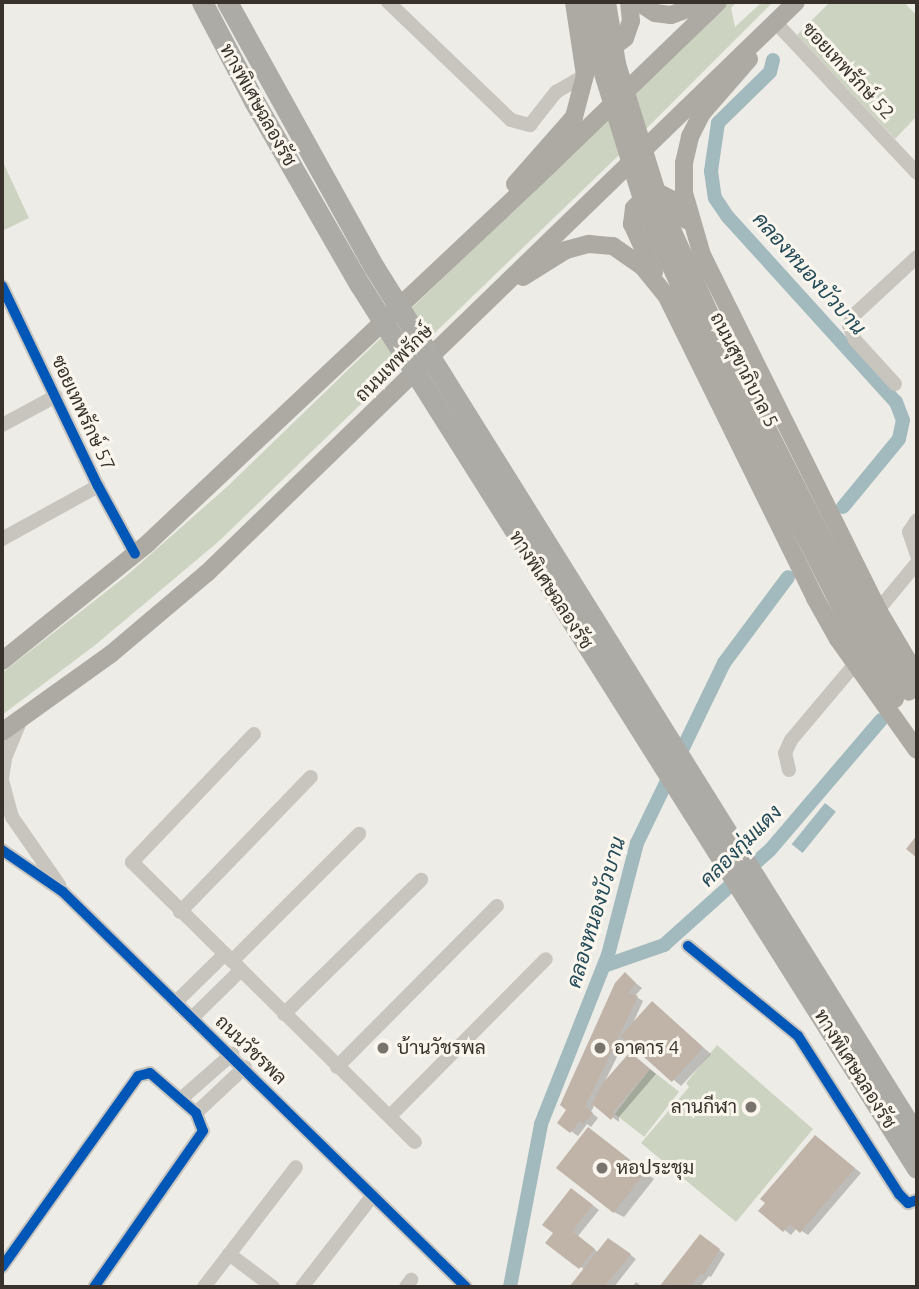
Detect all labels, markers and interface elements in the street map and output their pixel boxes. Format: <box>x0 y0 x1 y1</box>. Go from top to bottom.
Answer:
street label: ซอยเทพรักษ์ 52 <box>797 18 899 124</box>
street label: ทางพิเศษฉลองรัช <box>215 40 301 170</box>
water label: คลองหนองบัวบาน <box>748 206 872 340</box>
street label: ถนนสุขาภิบาล 5 <box>705 309 783 431</box>
street label: ถนนเทพรักษ์ <box>350 319 438 407</box>
street label: ซอยเทพรักษ์ 57 <box>46 352 120 474</box>
street label: ทางพิเศษฉลองรัช <box>504 527 598 653</box>
water label: คลองกุ่มแดง <box>694 799 786 891</box>
water label: คลองหนองบัวบาน <box>560 833 630 991</box>
street label: ทางพิเศษฉลองรัช <box>809 1005 901 1133</box>
street label: ถนนวัชรพล <box>211 1010 291 1090</box>
place label: บ้านวัชรพล <box>397 1037 486 1059</box>
place label: อาคาร 4 <box>614 1037 679 1059</box>
marker: บ้านวัชรพล <box>375 1040 391 1056</box>
marker: อาคาร 4 <box>592 1040 608 1056</box>
place label: ลานกีฬา <box>671 1096 737 1118</box>
marker: ลานกีฬา <box>743 1099 759 1115</box>
place label: หอประชุม <box>616 1157 694 1179</box>
marker: หอประชุม <box>594 1160 610 1176</box>

